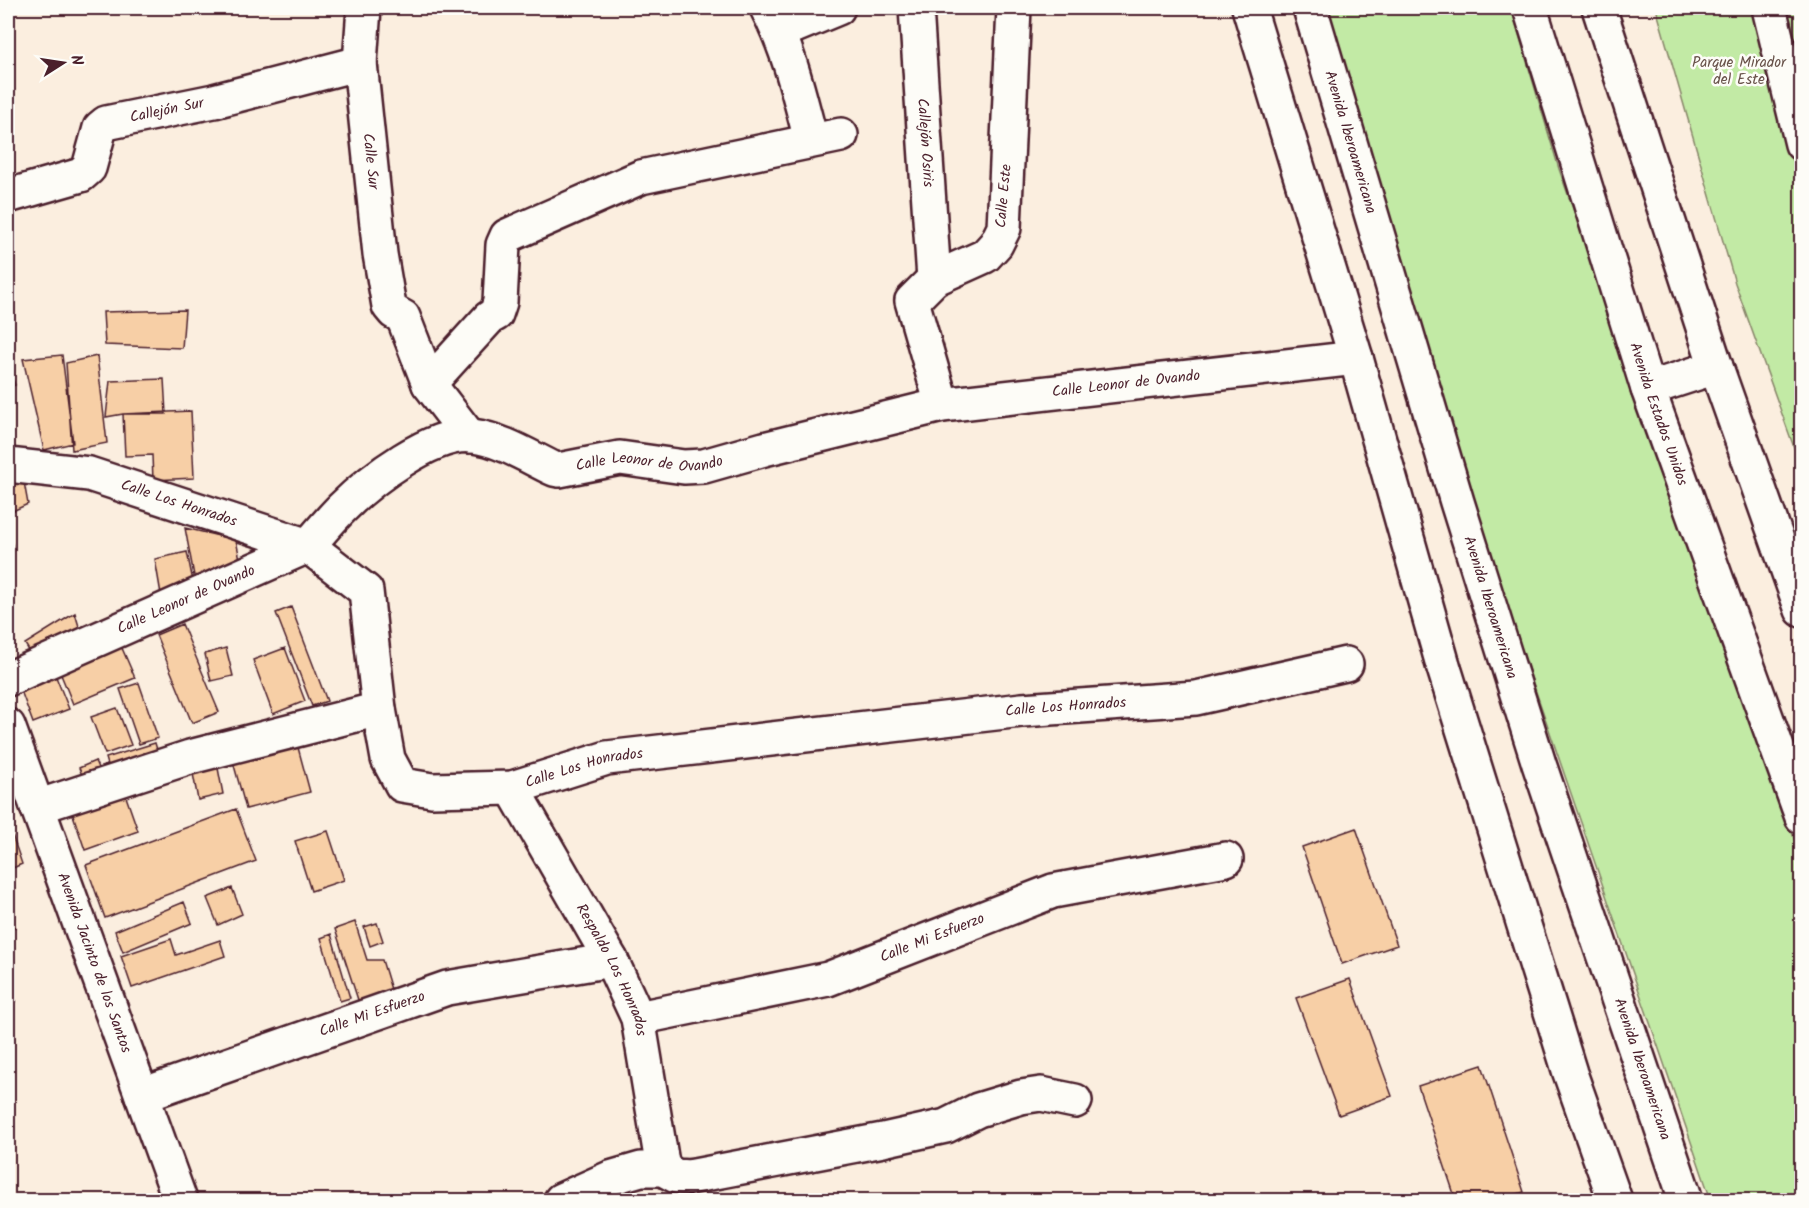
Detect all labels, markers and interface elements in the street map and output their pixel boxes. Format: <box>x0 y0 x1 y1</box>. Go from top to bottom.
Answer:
north arrow <box>33 33 93 93</box>
park label: Parque Mirador del Este <box>1692 51 1787 92</box>
text: N <box>63 53 89 68</box>
street label: Avenida Iberoamericana <box>1317 68 1383 217</box>
street label: Callejón Sur <box>128 91 207 130</box>
street label: Callejón Osiris <box>910 98 940 188</box>
street label: Calle Sur <box>355 132 385 192</box>
street label: Calle Este <box>989 163 1019 229</box>
street label: Avenida Estados Unidos <box>1622 340 1694 490</box>
street label: Calle Leonor de Ovando <box>1051 364 1202 404</box>
street label: Calle Leonor de Ovando <box>574 446 726 479</box>
street label: Calle Los Honrados <box>117 473 241 534</box>
street label: Avenida Iberoamericana <box>1456 533 1524 682</box>
street label: Calle Leonor de Ovando <box>113 559 259 641</box>
street label: Calle Los Honrados <box>1004 691 1127 724</box>
street label: Calle Los Honrados <box>522 742 645 795</box>
street label: Avenida Jacinto de los Santos <box>50 869 138 1057</box>
street label: Respaldo Los Honrados <box>569 899 653 1038</box>
street label: Calle Mi Esfuerzo <box>876 907 989 970</box>
street label: Calle Mi Esfuerzo <box>316 984 429 1044</box>
street label: Avenida Iberoamericana <box>1607 995 1677 1143</box>

